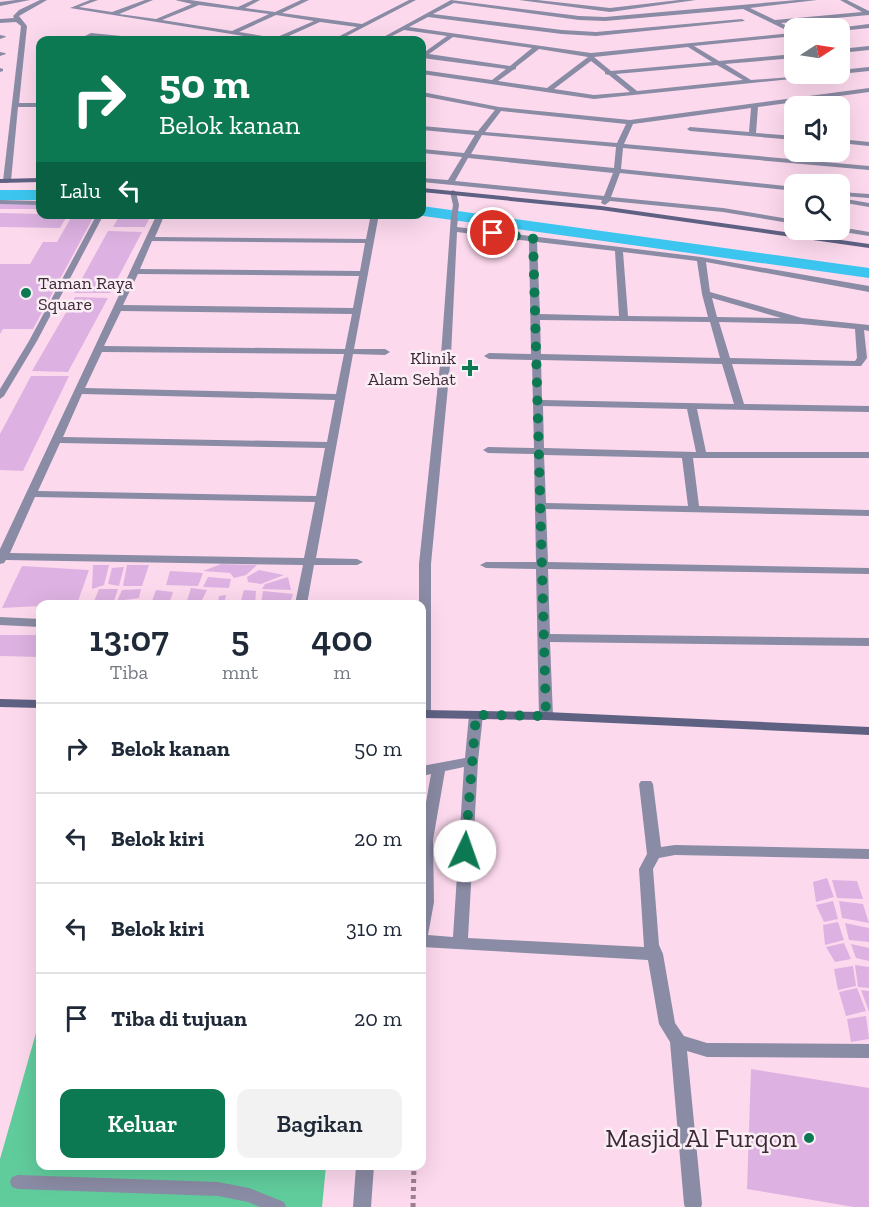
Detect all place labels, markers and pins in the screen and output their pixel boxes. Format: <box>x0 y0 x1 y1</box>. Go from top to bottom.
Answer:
pin <box>467 207 518 258</box>
place label: Taman Raya Square <box>38 272 134 315</box>
marker: Taman Raya Square <box>19 286 33 300</box>
place label: Klinik Alam Sehat <box>368 347 457 390</box>
marker: Klinik Alam Sehat <box>461 359 479 377</box>
place label: Masjid Al Furqon <box>605 1122 797 1154</box>
marker: Masjid Al Furqon <box>802 1131 816 1145</box>

